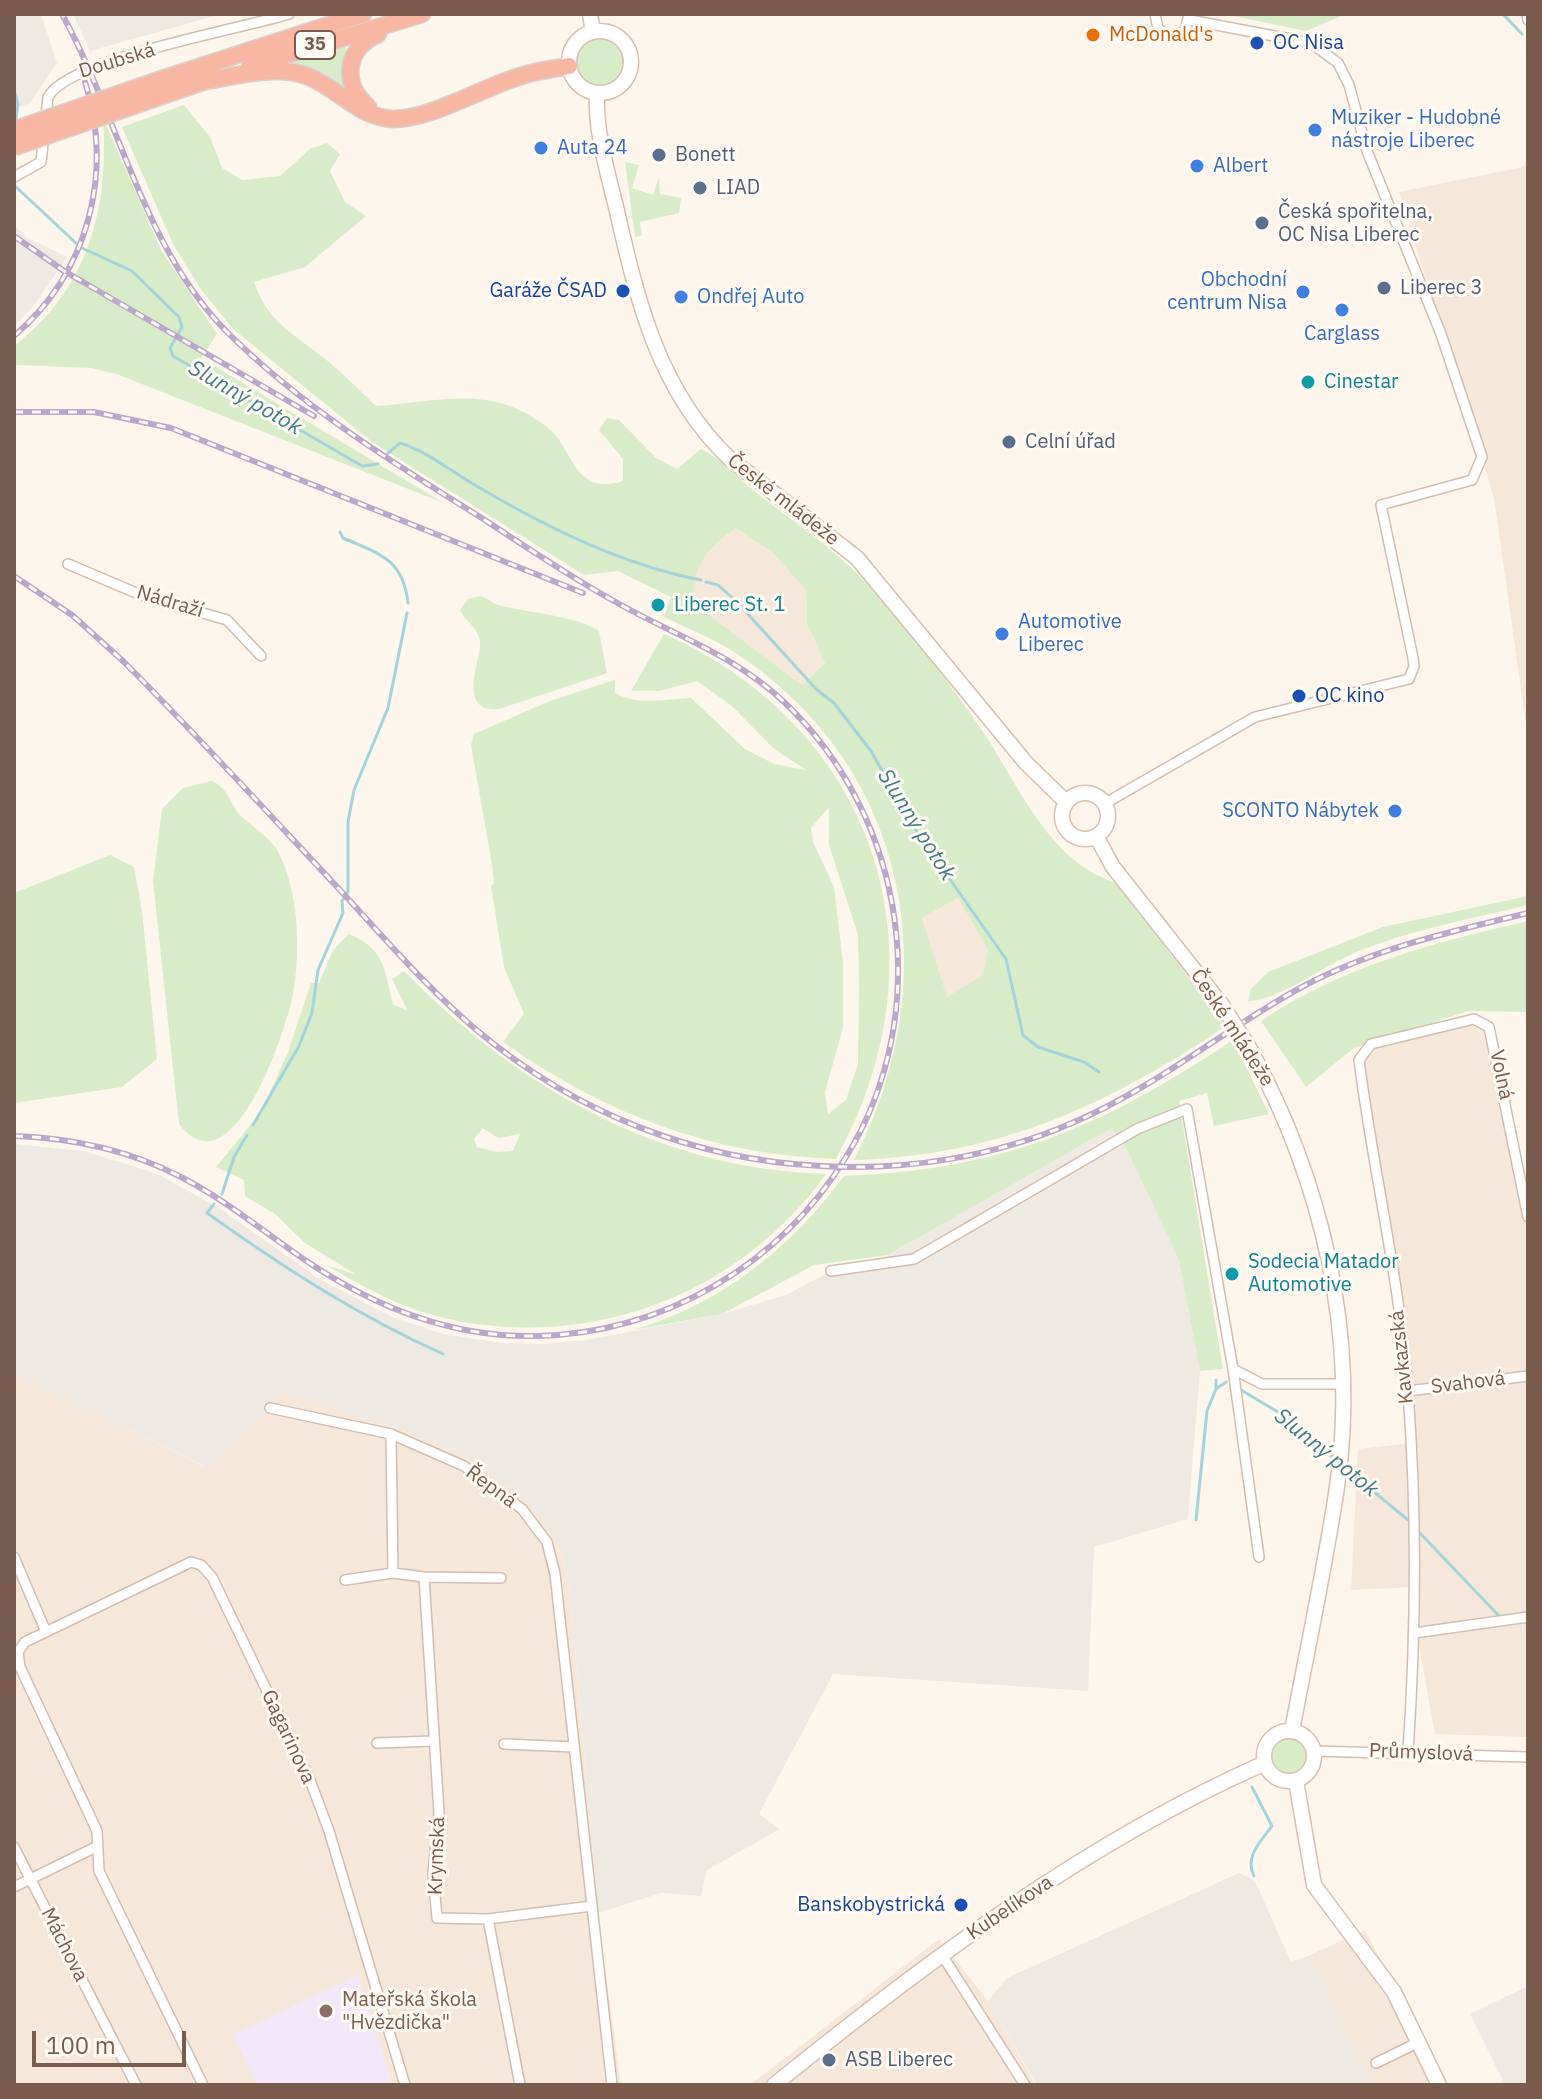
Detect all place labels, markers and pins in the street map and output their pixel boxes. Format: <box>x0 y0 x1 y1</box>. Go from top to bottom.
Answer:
place label: McDonald's <box>1109 23 1214 47</box>
marker: McDonald's <box>1084 26 1102 44</box>
place label: OC Nisa <box>1273 31 1344 55</box>
marker: OC Nisa <box>1248 34 1266 52</box>
place label: Muziker - Hudobné nástroje Liberec <box>1331 106 1501 153</box>
marker: Muziker - Hudobné nástroje Liberec <box>1306 121 1324 139</box>
place label: Auta 24 <box>557 136 628 160</box>
marker: Auta 24 <box>532 139 550 157</box>
place label: Bonett <box>675 143 735 167</box>
marker: Bonett <box>650 146 668 164</box>
place label: Albert <box>1213 154 1268 178</box>
marker: Albert <box>1188 157 1206 175</box>
place label: LIAD <box>716 176 760 200</box>
marker: LIAD <box>691 179 709 197</box>
place label: Česká spořitelna, OC Nisa Liberec <box>1278 200 1433 247</box>
marker: Česká spořitelna, OC Nisa Liberec <box>1253 214 1271 232</box>
place label: Obchodní centrum Nisa <box>1167 268 1287 315</box>
place label: Liberec 3 <box>1400 276 1483 300</box>
place label: Garáže ČSAD <box>489 279 607 303</box>
marker: Liberec 3 <box>1375 279 1393 297</box>
marker: Garáže ČSAD <box>614 282 632 300</box>
marker: Obchodní centrum Nisa <box>1294 283 1312 301</box>
place label: Ondřej Auto <box>697 285 804 309</box>
marker: Ondřej Auto <box>672 288 690 306</box>
marker: Carglass <box>1333 301 1351 319</box>
place label: Carglass <box>1304 322 1380 346</box>
place label: Cinestar <box>1324 370 1398 394</box>
marker: Cinestar <box>1299 373 1317 391</box>
place label: Celní úřad <box>1025 430 1116 454</box>
marker: Celní úřad <box>1000 433 1018 451</box>
place label: Liberec St. 1 <box>674 593 785 617</box>
marker: Liberec St. 1 <box>649 596 667 614</box>
place label: Automotive Liberec <box>1018 610 1122 657</box>
marker: Automotive Liberec <box>993 625 1011 643</box>
place label: OC kino <box>1315 684 1384 708</box>
marker: OC kino <box>1290 687 1308 705</box>
place label: SCONTO Nábytek <box>1222 799 1379 823</box>
marker: SCONTO Nábytek <box>1386 802 1404 820</box>
place label: Sodecia Matador Automotive <box>1248 1250 1399 1297</box>
marker: Sodecia Matador Automotive <box>1223 1265 1241 1283</box>
place label: Banskobystrická <box>797 1893 945 1917</box>
marker: Banskobystrická <box>952 1896 970 1914</box>
place label: Mateřská škola "Hvězdička" <box>342 1988 477 2035</box>
marker: Mateřská škola "Hvězdička" <box>317 2002 335 2020</box>
place label: ASB Liberec <box>845 2048 953 2072</box>
marker: ASB Liberec <box>820 2051 838 2069</box>

